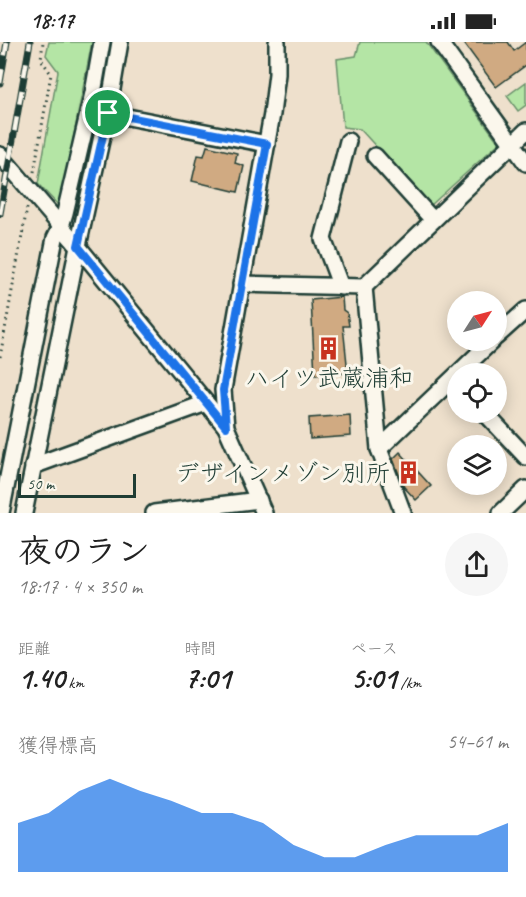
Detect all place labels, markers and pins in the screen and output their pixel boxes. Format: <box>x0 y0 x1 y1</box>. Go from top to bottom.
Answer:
pin <box>82 87 133 138</box>
building icon: ハイツ武蔵浦和 <box>316 335 342 361</box>
place label: ハイツ武蔵浦和 <box>245 363 413 393</box>
place label: デザインメゾン別所 <box>175 458 390 488</box>
building icon: デザインメゾン別所 <box>395 460 421 486</box>

